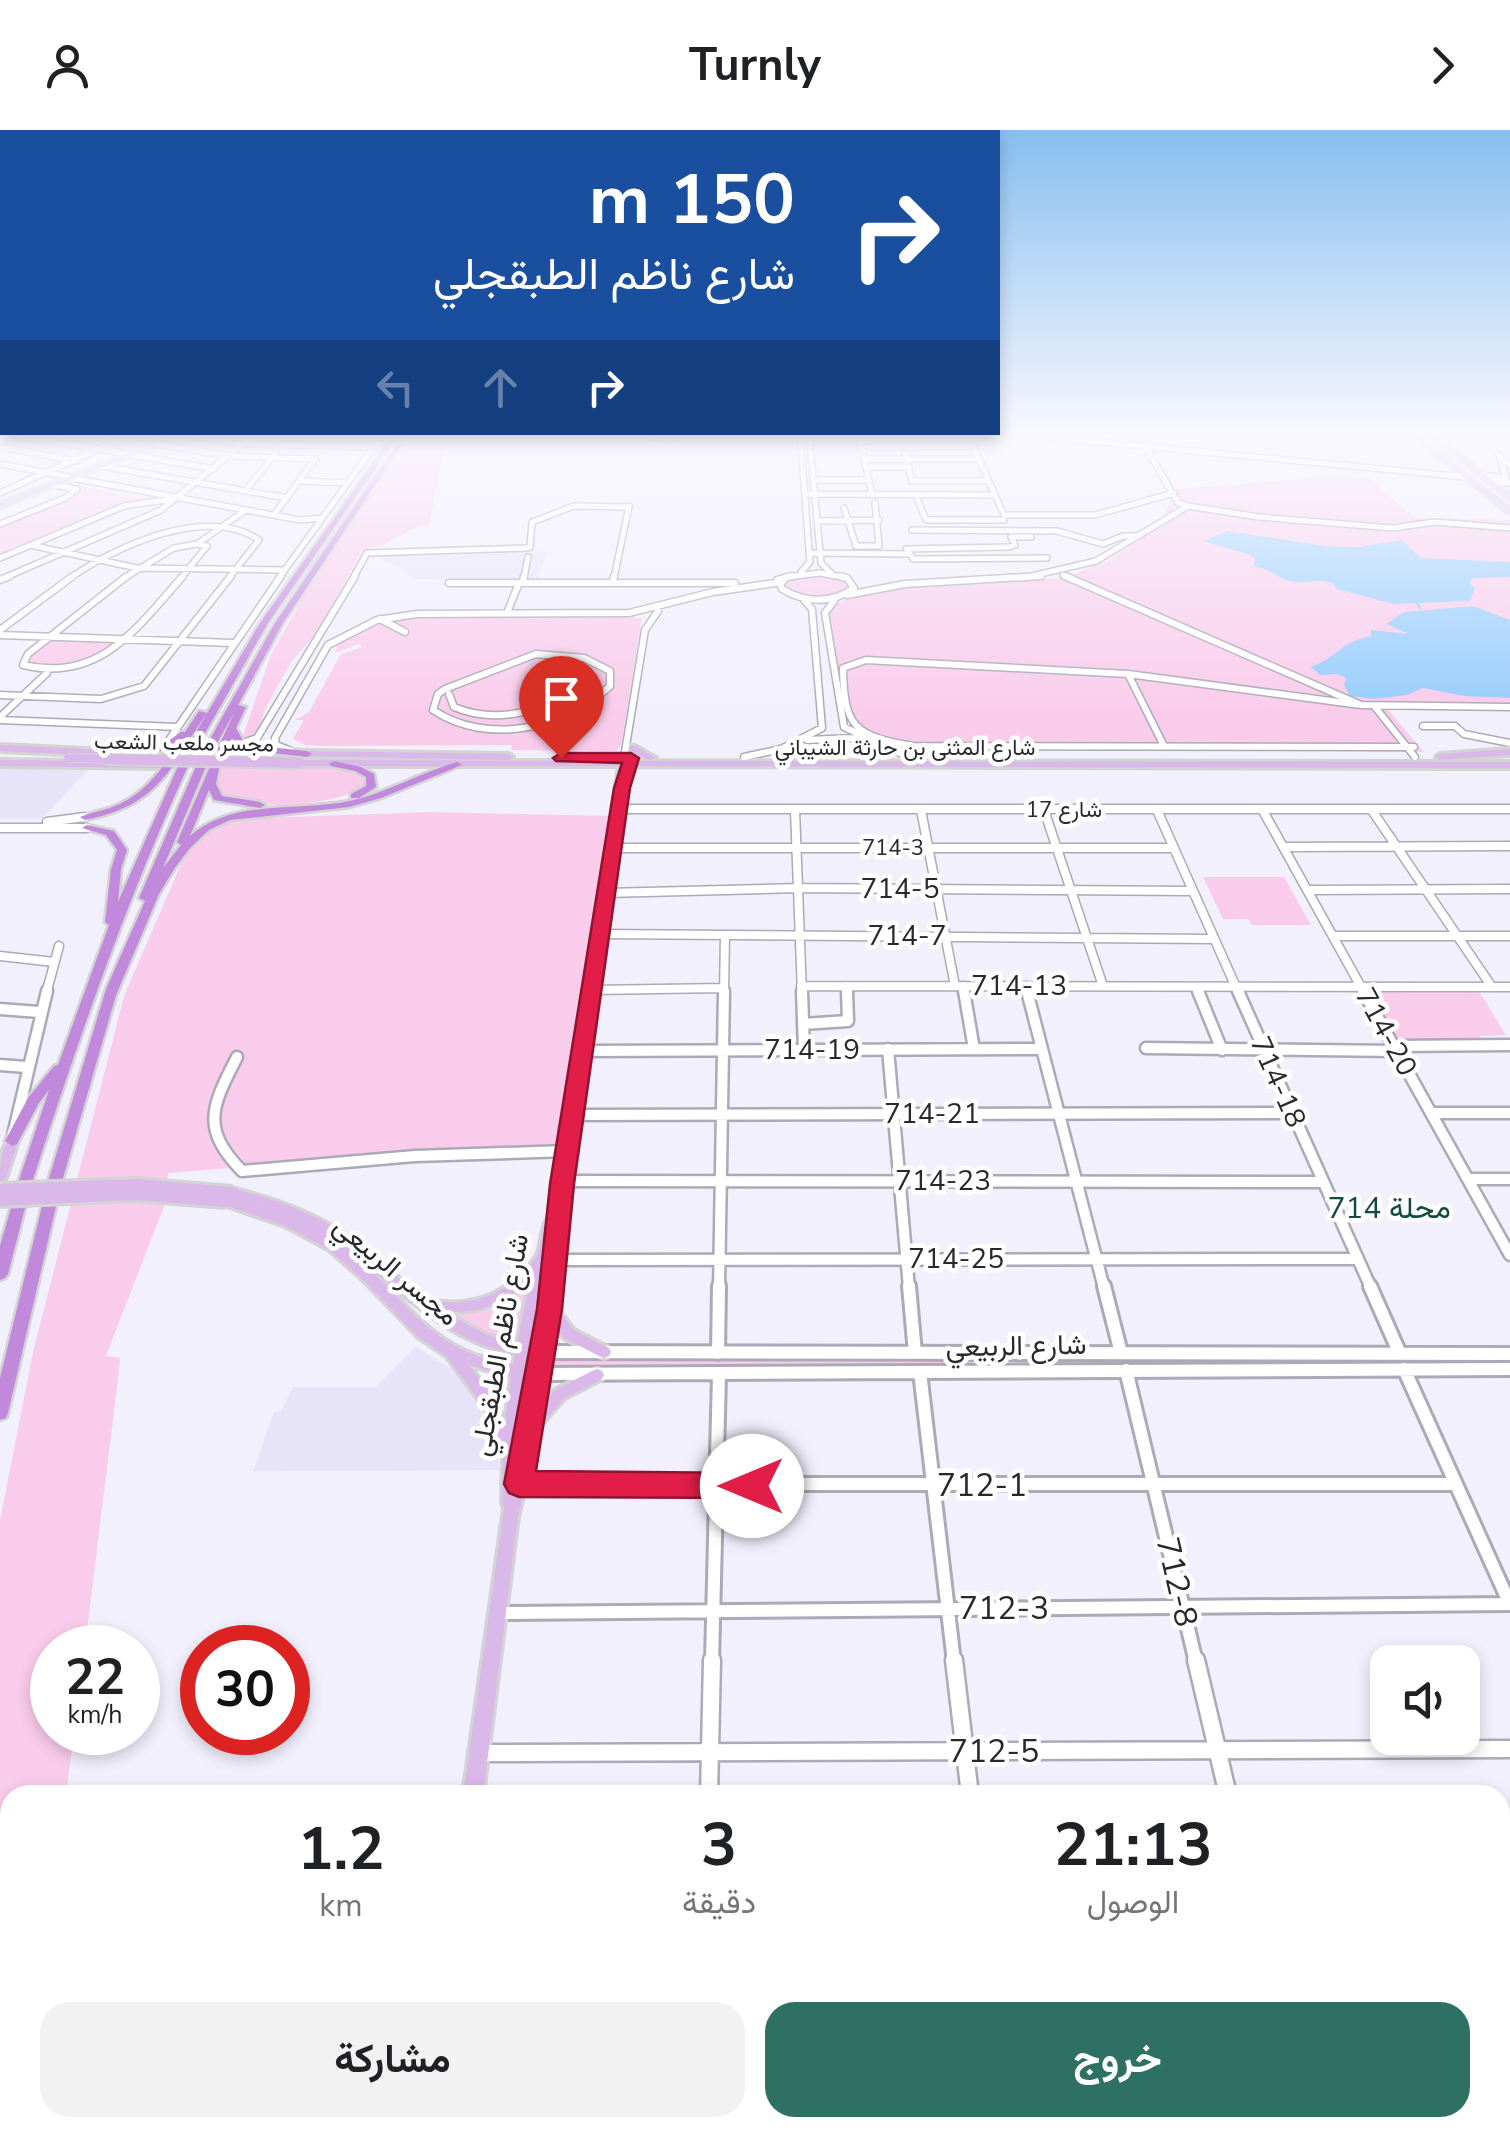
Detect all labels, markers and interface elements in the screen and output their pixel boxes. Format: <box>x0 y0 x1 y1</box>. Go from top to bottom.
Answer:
text: Turnly <box>689 35 821 96</box>
icon: person <box>40 38 95 93</box>
icon: forward <box>1415 38 1470 93</box>
text: 150 m <box>589 152 795 248</box>
icon: right <box>830 170 960 300</box>
text: شارع ناظم الطبقجلي <box>433 244 795 305</box>
icon: left <box>368 360 423 415</box>
icon: ahead <box>473 360 528 415</box>
icon: right <box>578 360 633 415</box>
pin <box>519 656 604 759</box>
icon: arrive <box>534 671 589 726</box>
street label: مجسر ملعب الشعب <box>94 726 274 760</box>
street label: شارع المثنى بن حارثة الشيباني <box>775 733 1035 766</box>
street label: شارع 17 <box>1026 795 1102 825</box>
street label: 714-3 <box>862 833 924 863</box>
street label: 714-5 <box>860 870 940 908</box>
street label: 714-7 <box>867 917 947 955</box>
street label: 714-13 <box>971 967 1067 1005</box>
street label: 714-20 <box>1346 981 1426 1083</box>
street label: 714-18 <box>1241 1030 1315 1134</box>
street label: 714-19 <box>764 1031 860 1069</box>
street label: 714-21 <box>884 1095 980 1133</box>
street label: 714-23 <box>895 1162 991 1200</box>
district label: محلة 714 <box>1327 1188 1451 1229</box>
street label: مجسر الربيعي <box>323 1207 467 1337</box>
street label: شارع ناظم الطبقجلي <box>462 1231 541 1460</box>
street label: 714-25 <box>908 1240 1004 1278</box>
street label: شارع الربيعي <box>945 1326 1087 1369</box>
position arrow <box>700 1434 804 1538</box>
street label: 712-1 <box>937 1464 1027 1507</box>
street label: 712-8 <box>1146 1533 1208 1631</box>
street label: 712-3 <box>959 1587 1049 1630</box>
speed limit sign: 30 <box>180 1625 310 1755</box>
text: 22 <box>65 1643 125 1712</box>
map controls <box>1370 1645 1480 1755</box>
button: sound <box>1370 1645 1480 1755</box>
text: km/h <box>67 1698 123 1732</box>
street label: 712-5 <box>949 1730 1039 1773</box>
text: 3 <box>701 1804 737 1886</box>
text: 21:13 <box>1054 1804 1212 1886</box>
text: 1.2 <box>298 1808 384 1890</box>
text: دقيقة <box>682 1881 756 1924</box>
text: الوصول <box>1087 1881 1179 1924</box>
text: km <box>319 1884 363 1927</box>
button: مشاركة <box>40 2002 745 2117</box>
button: خروج <box>765 2002 1470 2117</box>

